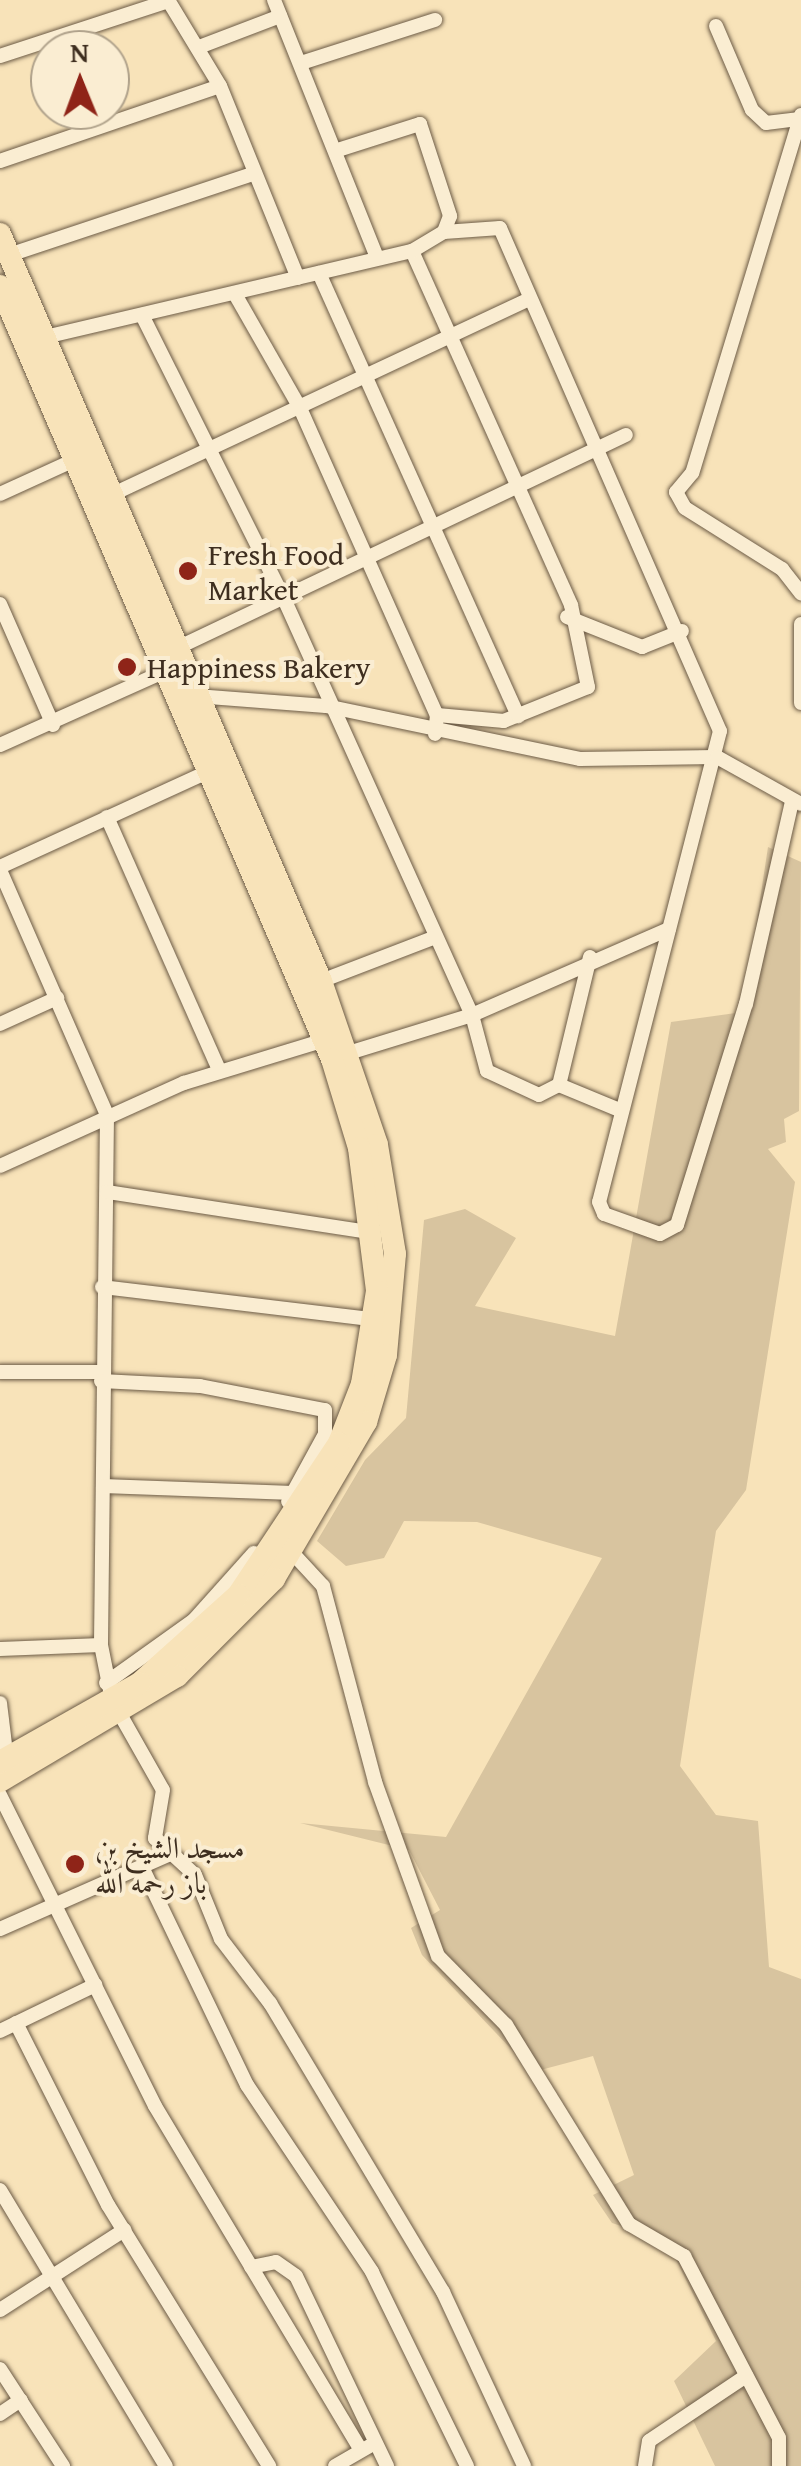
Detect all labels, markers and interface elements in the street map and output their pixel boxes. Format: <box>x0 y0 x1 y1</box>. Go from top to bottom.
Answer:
north arrow <box>30 30 130 130</box>
text: N <box>70 31 89 72</box>
place label: Fresh Food Market <box>208 536 344 606</box>
marker: Fresh Food Market <box>177 560 199 582</box>
place label: Happiness Bakery <box>147 649 370 685</box>
marker: Happiness Bakery <box>116 656 138 678</box>
place label: مسجد الشيخ بن باز رحمه الله <box>95 1829 245 1900</box>
marker: مسجد الشيخ بن باز رحمه الله <box>64 1853 86 1875</box>

